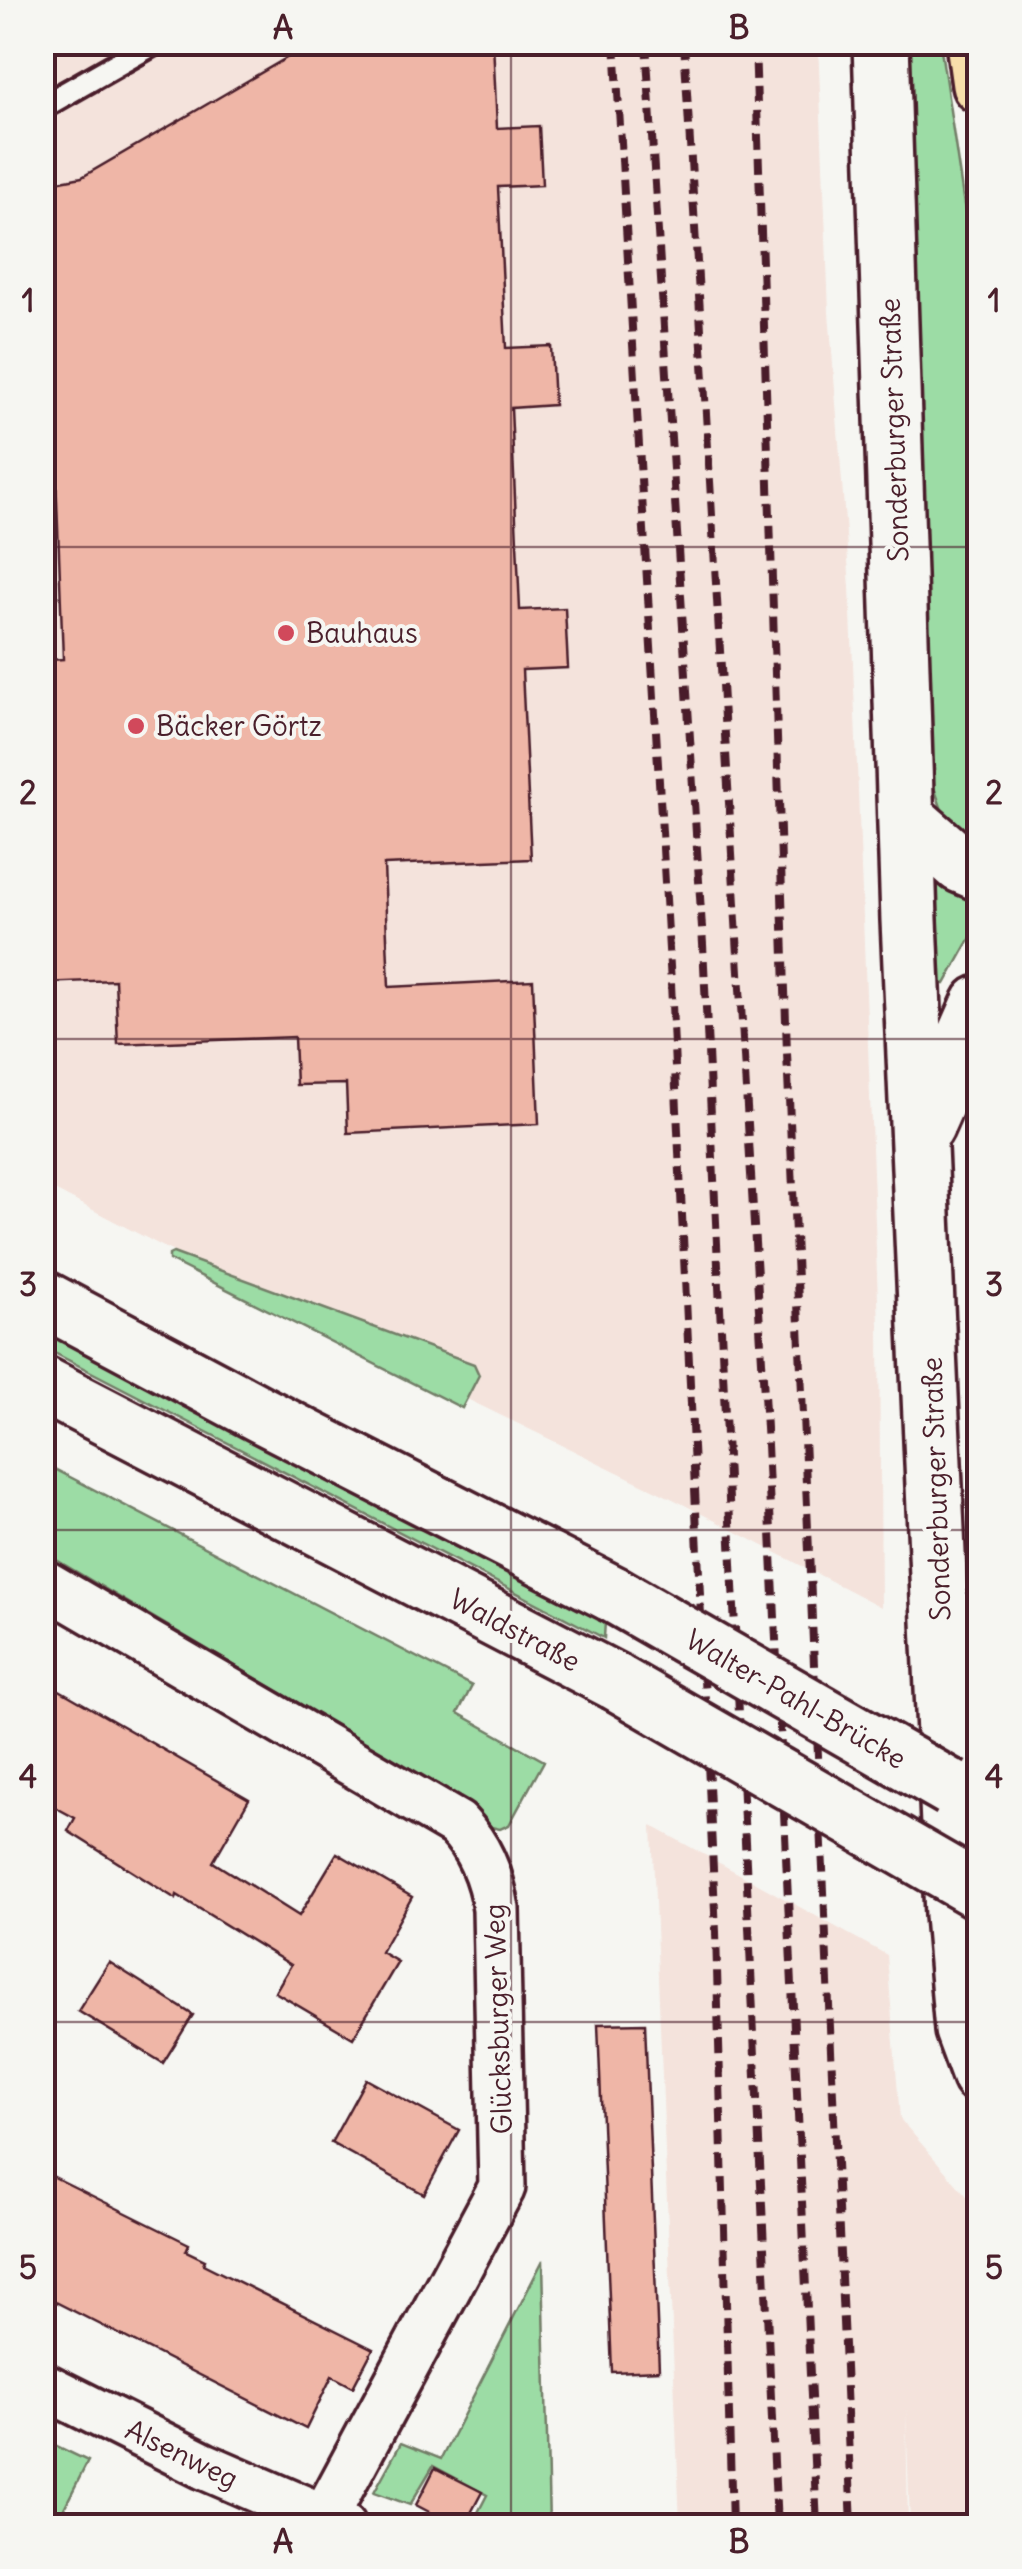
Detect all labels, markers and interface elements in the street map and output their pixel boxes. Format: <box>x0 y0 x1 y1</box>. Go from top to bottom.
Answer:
text: A <box>273 7 293 48</box>
text: B <box>729 7 749 48</box>
text: 1 <box>22 280 34 321</box>
text: 1 <box>988 280 1000 321</box>
street label: Sonderburger Straße <box>871 297 917 563</box>
place label: Bauhaus <box>306 615 418 651</box>
marker: Bauhaus <box>275 622 297 644</box>
place label: Bäcker Görtz <box>156 708 322 744</box>
marker: Bäcker Görtz <box>125 715 147 737</box>
text: 2 <box>19 772 37 813</box>
text: 2 <box>985 772 1003 813</box>
text: 3 <box>19 1264 37 1305</box>
text: 3 <box>985 1264 1003 1305</box>
street label: Sonderburger Straße <box>913 1356 959 1622</box>
street label: Waldstraße <box>443 1581 587 1679</box>
street label: Walter-Pahl-Brücke <box>679 1621 913 1777</box>
text: 4 <box>19 1756 37 1797</box>
text: 4 <box>985 1756 1003 1797</box>
street label: Glücksburger Weg <box>476 1903 520 2135</box>
text: 5 <box>19 2247 37 2288</box>
text: 5 <box>985 2247 1003 2288</box>
street label: Alsenweg <box>120 2411 244 2497</box>
text: A <box>273 2521 293 2562</box>
text: B <box>729 2521 749 2562</box>

